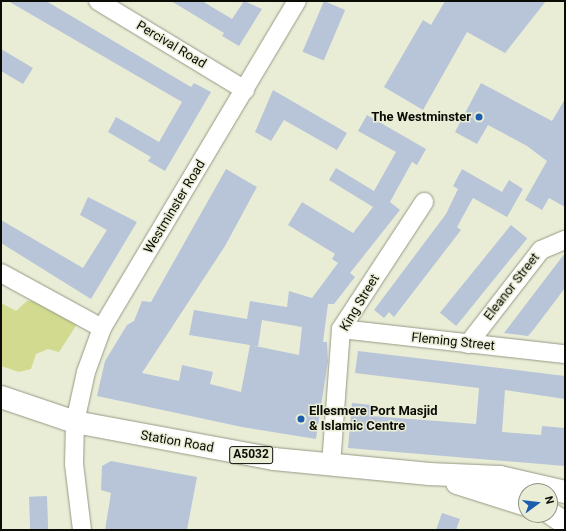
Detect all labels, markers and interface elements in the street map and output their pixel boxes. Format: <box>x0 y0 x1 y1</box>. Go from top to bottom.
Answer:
street label: Percival Road <box>133 18 209 72</box>
place label: The Westminster <box>371 109 471 125</box>
marker: The Westminster <box>474 112 484 122</box>
street label: Westminster Road <box>141 157 209 257</box>
street label: Eleanor Street <box>481 250 543 324</box>
street label: King Street <box>337 272 383 334</box>
street label: Fleming Street <box>411 330 495 354</box>
place label: Ellesmere Port Masjid & Islamic Centre <box>309 404 438 435</box>
marker: Ellesmere Port Masjid & Islamic Centre <box>296 414 306 424</box>
street label: Station Road <box>139 428 215 456</box>
road number: A5032 <box>229 445 273 465</box>
north arrow <box>518 483 558 523</box>
text: N <box>542 495 556 505</box>

